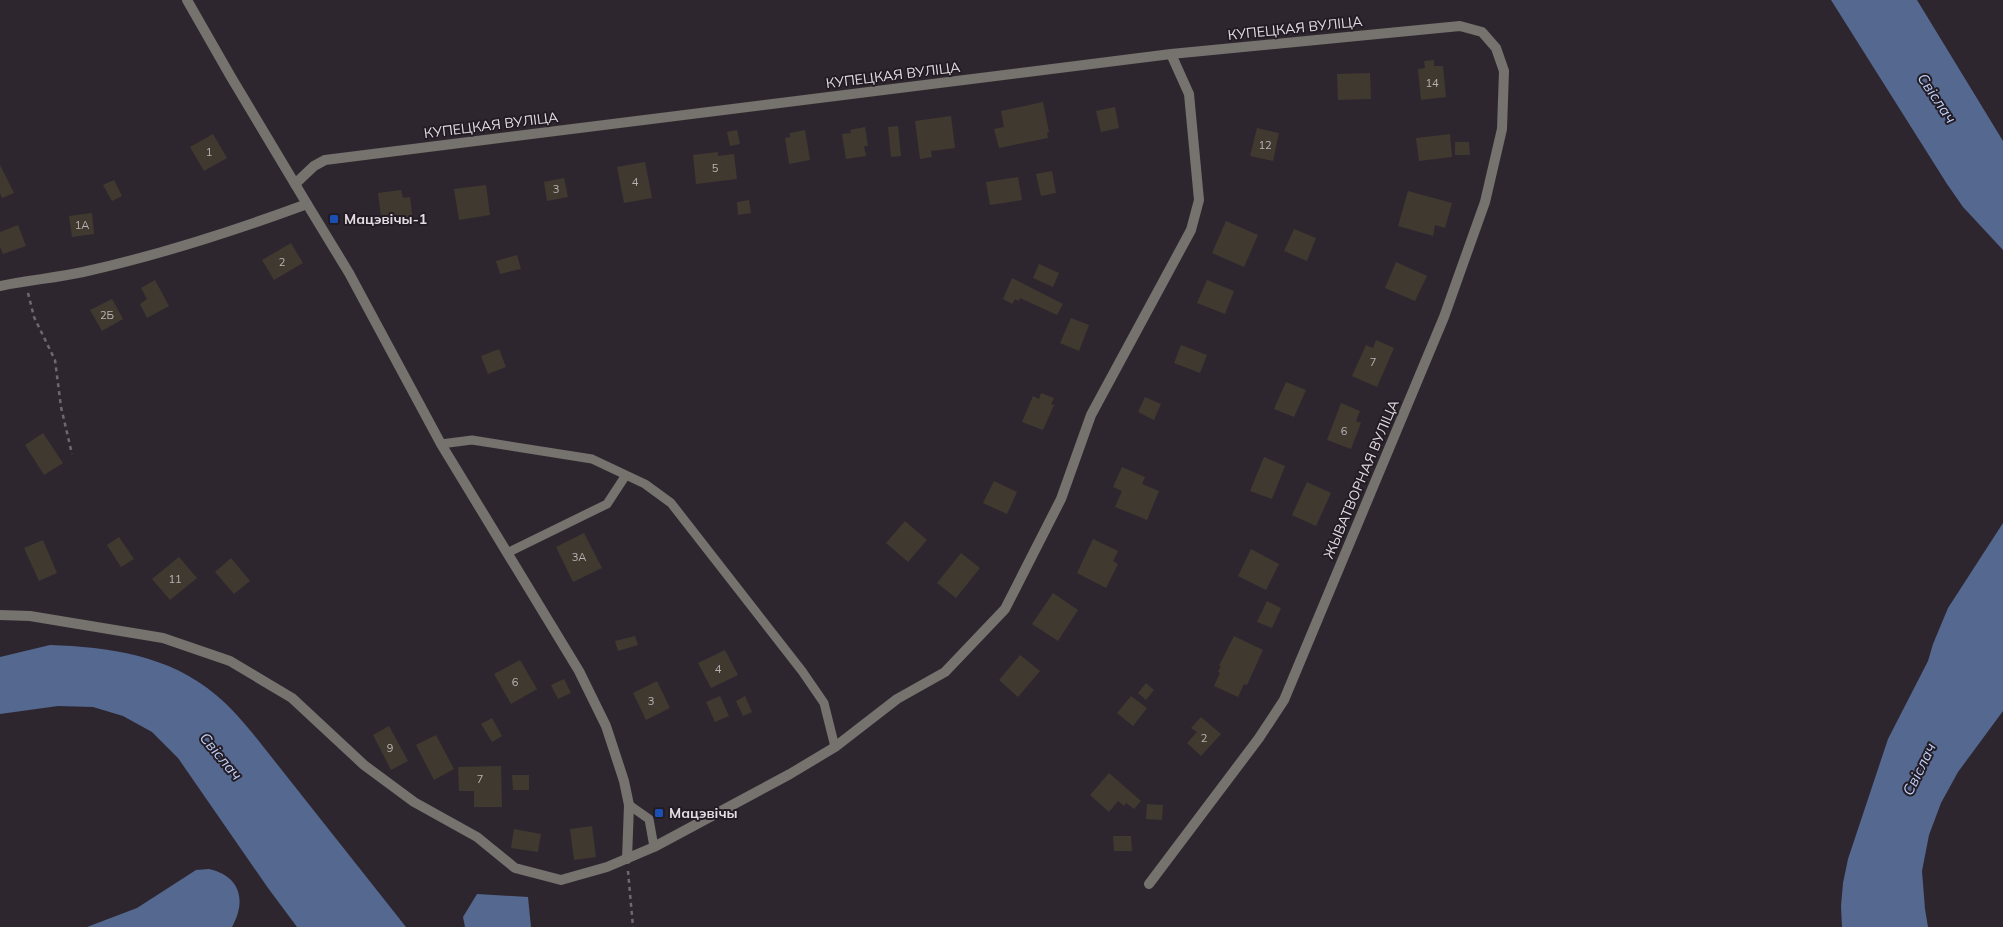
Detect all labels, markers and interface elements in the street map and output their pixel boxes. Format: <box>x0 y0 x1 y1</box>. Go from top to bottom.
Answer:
street label: КУПЕЦКАЯ ВУЛІЦА <box>1227 12 1364 44</box>
street label: КУПЕЦКАЯ ВУЛІЦА <box>825 58 962 92</box>
water label: Свіслач <box>1913 69 1961 127</box>
house number: 14 <box>1425 76 1439 90</box>
street label: КУПЕЦКАЯ ВУЛІЦА <box>423 108 560 142</box>
house number: 12 <box>1258 138 1272 152</box>
house number: 1 <box>206 145 212 159</box>
house number: 5 <box>712 161 719 175</box>
house number: 4 <box>632 175 639 189</box>
house number: 3 <box>553 182 559 196</box>
place label: Мацэвічы-1 <box>344 210 427 228</box>
marker: Мацэвічы-1 <box>328 213 340 225</box>
house number: 1А <box>75 218 89 232</box>
house number: 2 <box>279 255 286 269</box>
house number: 2Б <box>100 308 114 322</box>
house number: 7 <box>1370 355 1376 369</box>
street label: ЖЫВАТВОРНАЯ ВУЛІЦА <box>1319 396 1403 561</box>
house number: 6 <box>1341 424 1348 438</box>
house number: 3А <box>572 550 586 564</box>
house number: 11 <box>168 572 182 586</box>
house number: 4 <box>715 662 722 676</box>
house number: 6 <box>512 675 519 689</box>
house number: 3 <box>648 694 654 708</box>
water label: Свіслач <box>196 728 246 784</box>
house number: 2 <box>1201 731 1208 745</box>
water label: Свіслач <box>1898 740 1940 798</box>
house number: 9 <box>387 741 393 755</box>
house number: 7 <box>477 772 483 786</box>
place label: Мацэвічы <box>669 804 738 822</box>
marker: Мацэвічы <box>653 807 665 819</box>

